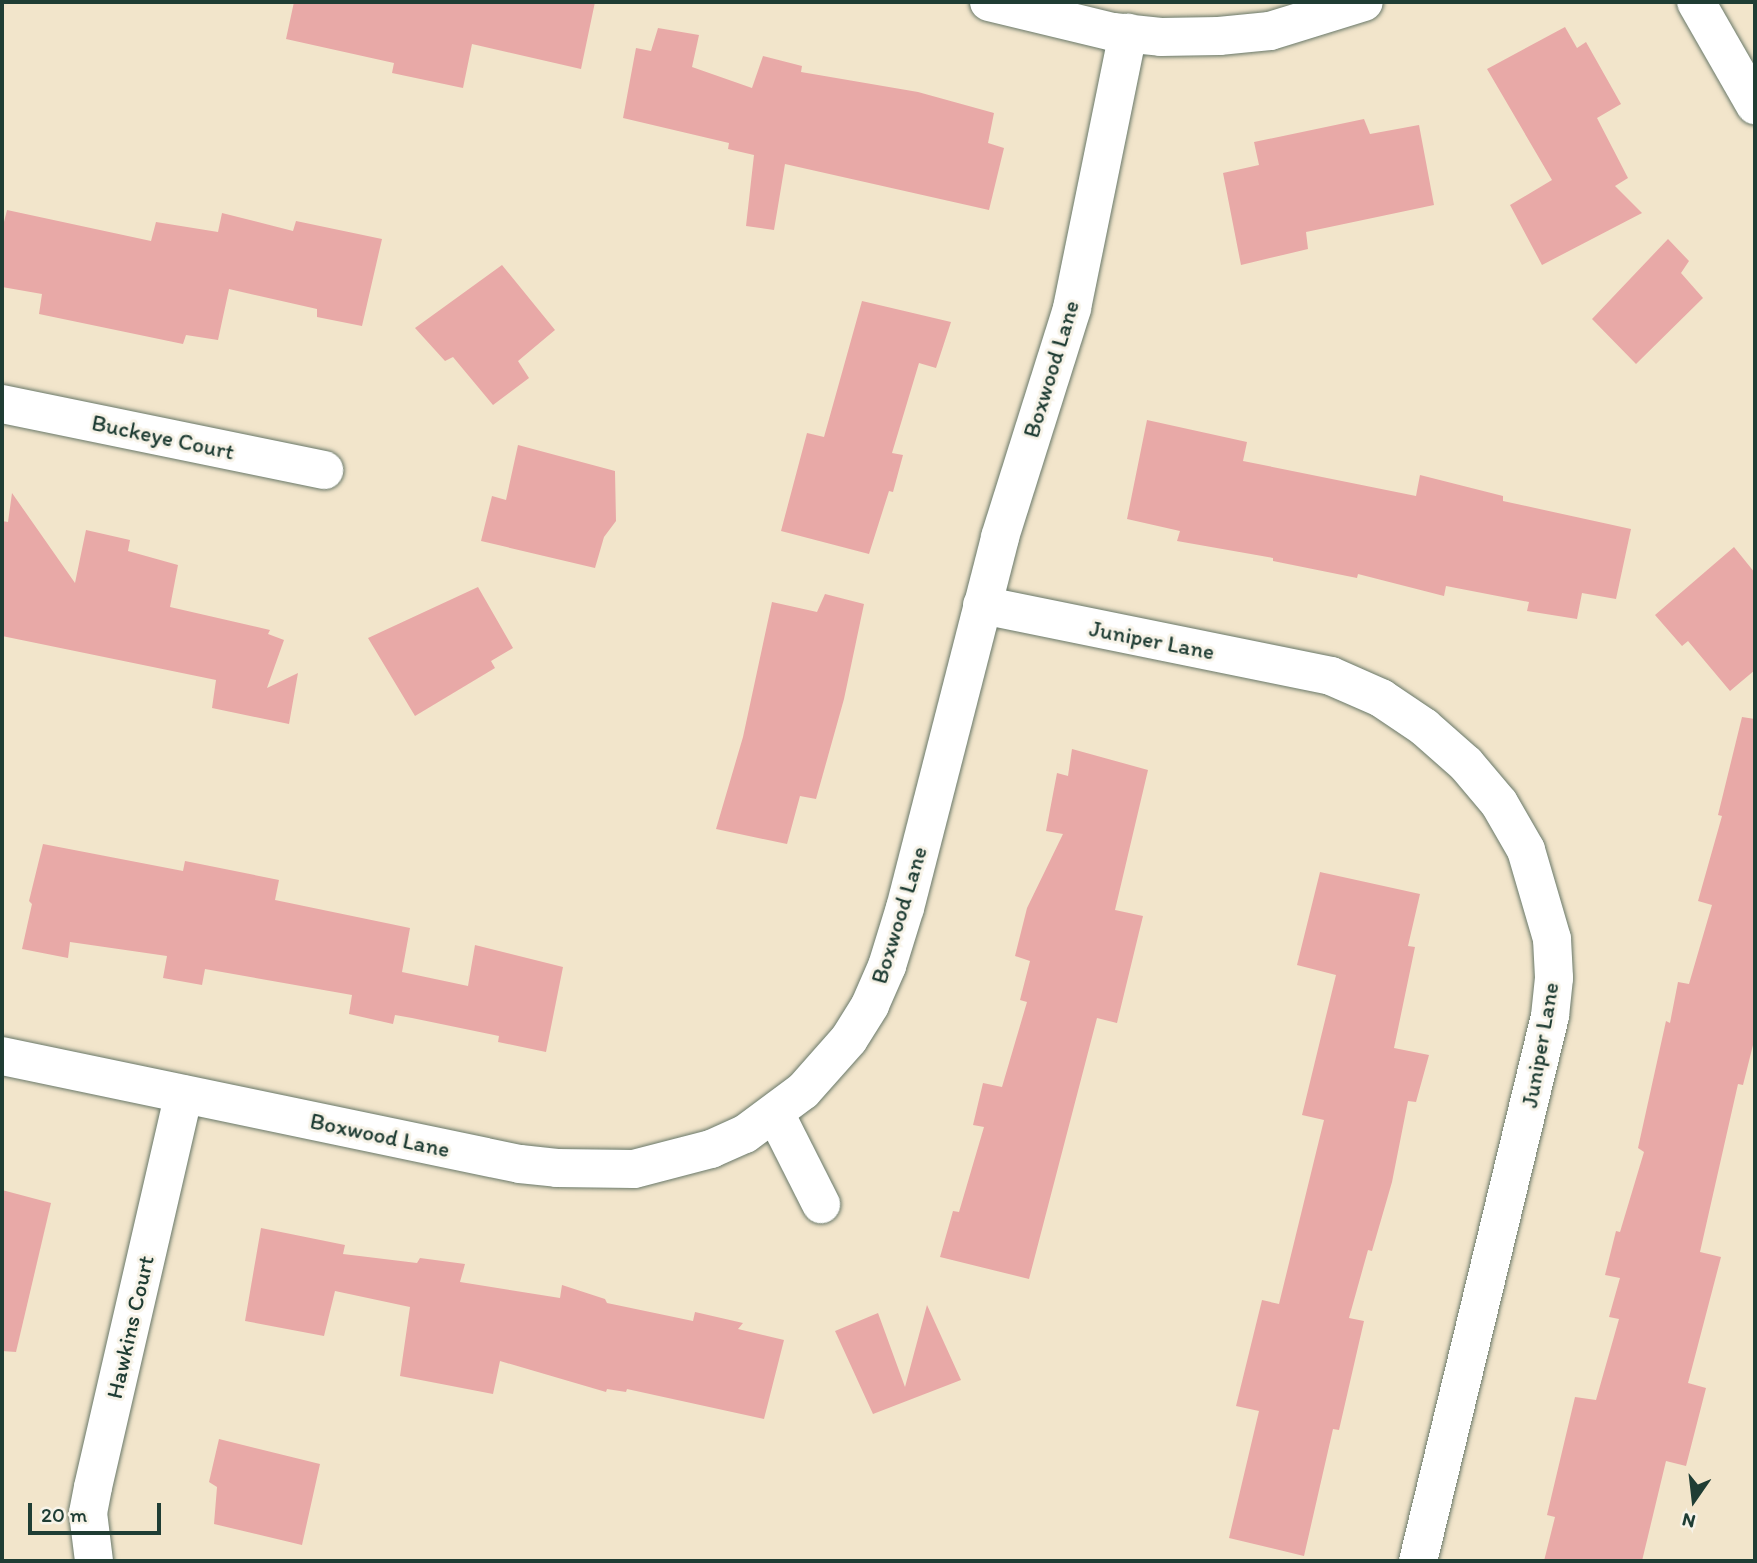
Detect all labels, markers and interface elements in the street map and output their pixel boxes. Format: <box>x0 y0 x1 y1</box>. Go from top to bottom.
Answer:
street label: Boxwood Lane <box>1017 297 1085 441</box>
street label: Buckeye Court <box>89 408 237 466</box>
street label: Juniper Lane <box>1087 614 1217 666</box>
street label: Boxwood Lane <box>865 843 933 987</box>
street label: Juniper Lane <box>1515 980 1565 1110</box>
street label: Boxwood Lane <box>308 1107 452 1163</box>
street label: Hawkins Court <box>100 1253 160 1401</box>
north arrow <box>1659 1465 1729 1535</box>
scale bar <box>32 1490 164 1534</box>
text: 20 m <box>41 1502 87 1527</box>
text: N <box>1680 1508 1698 1534</box>

